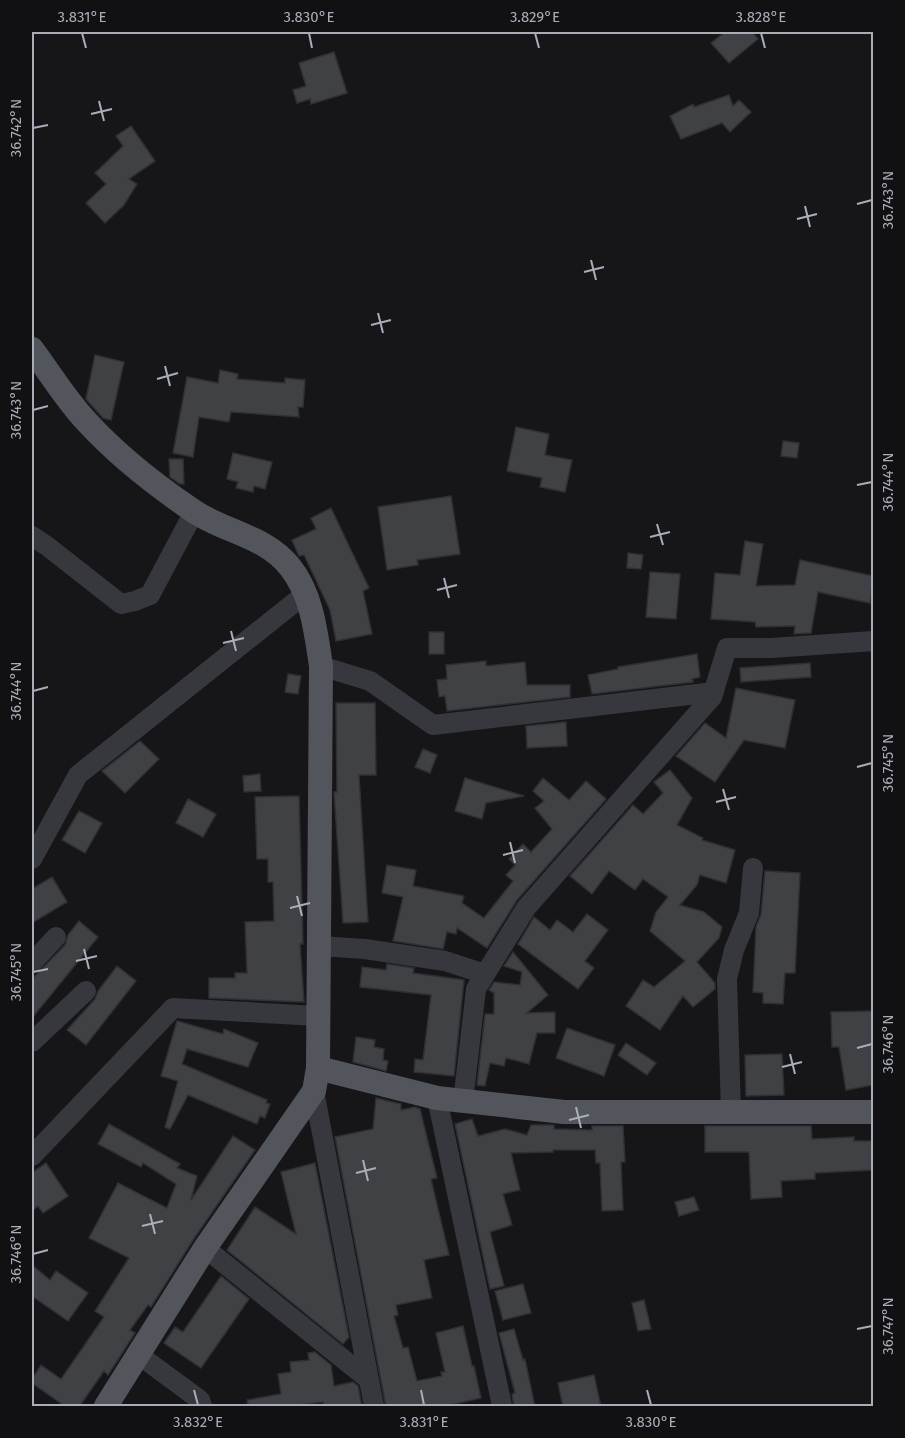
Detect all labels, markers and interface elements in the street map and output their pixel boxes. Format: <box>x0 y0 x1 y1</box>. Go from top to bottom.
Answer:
text: 3.831°E <box>58 8 106 26</box>
text: 3.830°E <box>283 8 335 26</box>
text: 3.829°E <box>510 8 560 26</box>
text: 3.828°E <box>736 8 786 26</box>
text: 36.742°N <box>7 99 25 157</box>
text: 36.743°N <box>879 171 897 229</box>
text: 36.743°N <box>7 381 25 439</box>
text: 36.744°N <box>879 452 897 512</box>
text: 36.744°N <box>7 661 25 721</box>
text: 36.745°N <box>879 734 897 792</box>
text: 36.745°N <box>7 943 25 1001</box>
text: 36.746°N <box>879 1014 897 1074</box>
text: 36.746°N <box>7 1224 25 1284</box>
text: 36.747°N <box>879 1297 897 1355</box>
text: 3.832°E <box>173 1413 223 1431</box>
text: 3.831°E <box>400 1413 448 1431</box>
text: 3.830°E <box>625 1413 677 1431</box>

